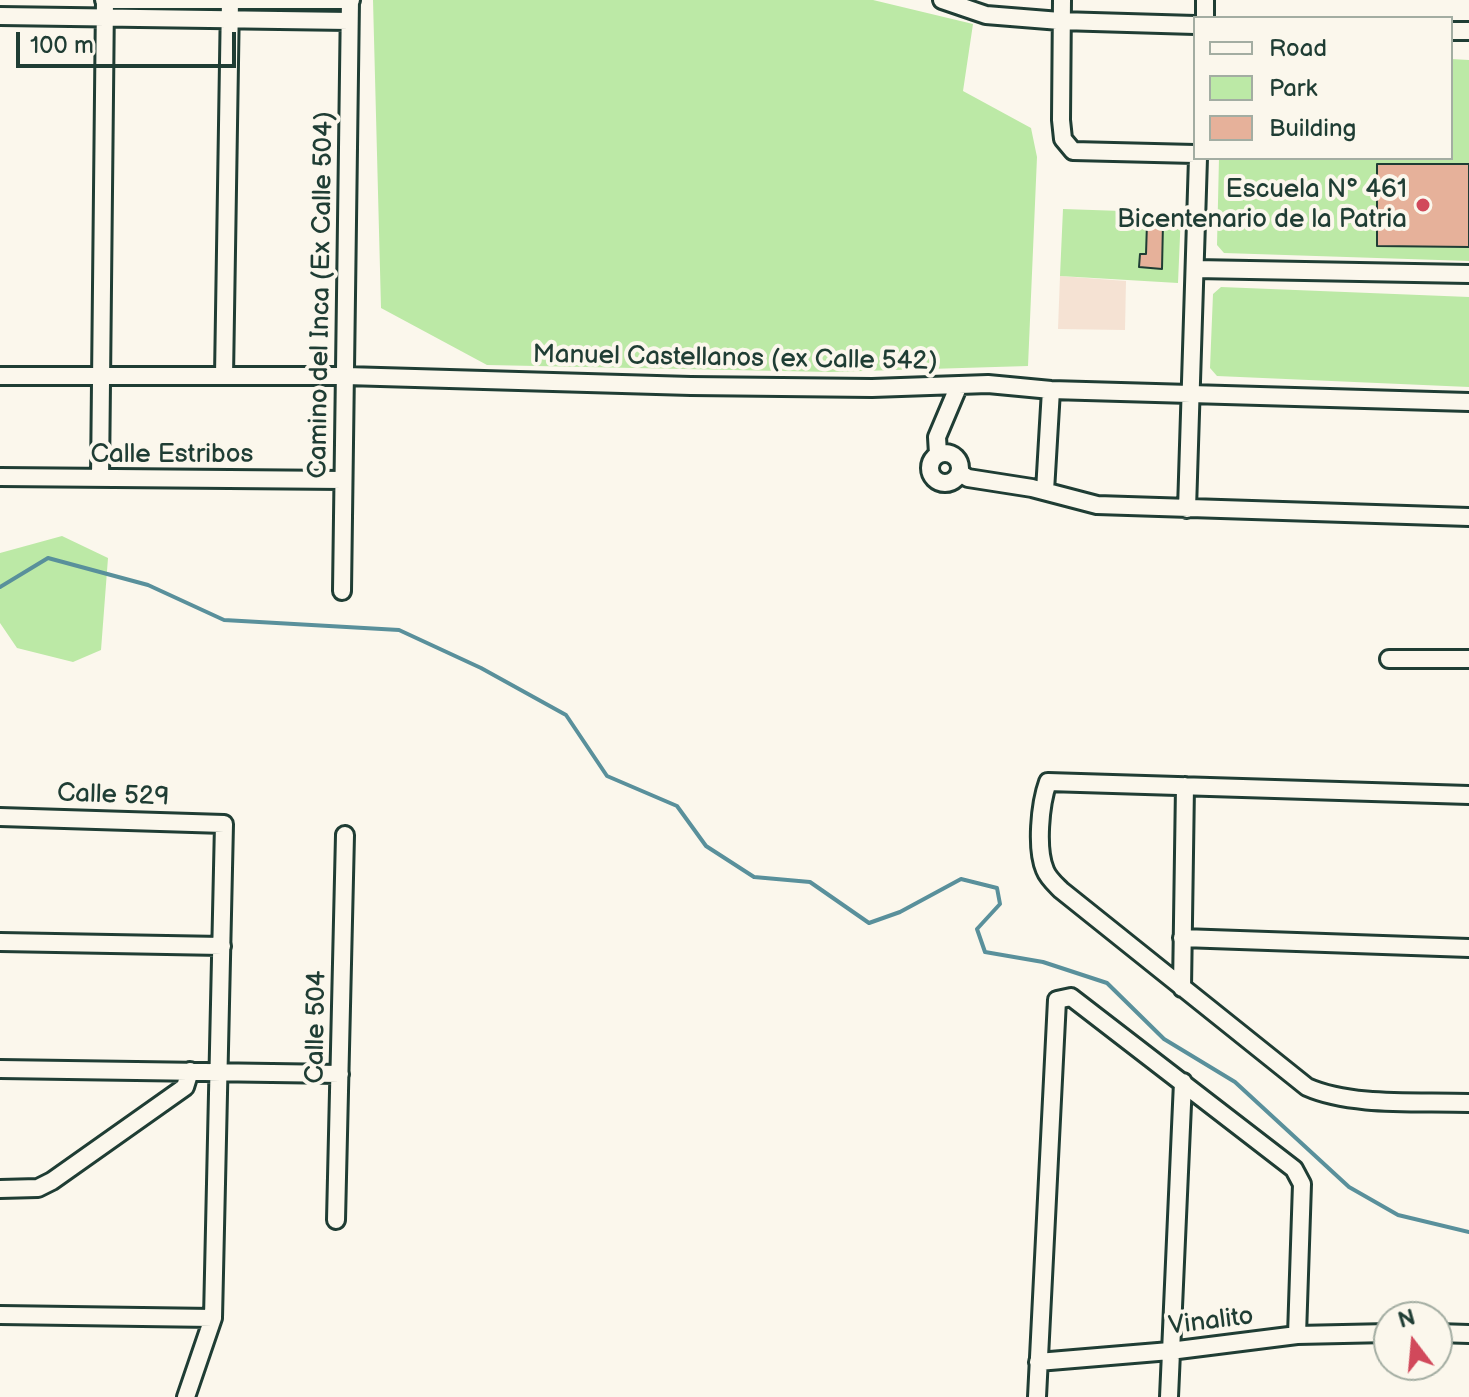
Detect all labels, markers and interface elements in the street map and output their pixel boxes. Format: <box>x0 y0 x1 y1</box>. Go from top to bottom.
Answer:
scale bar <box>20 16 240 66</box>
legend <box>1193 16 1453 160</box>
text: 100 m <box>30 31 94 60</box>
text: Road <box>1269 34 1327 63</box>
text: Park <box>1269 74 1317 103</box>
street label: Camino del Inca (Ex Calle 504) <box>303 111 341 479</box>
text: Building <box>1269 114 1356 143</box>
place label: Escuela N° 461 Bicentenario de la Patria <box>1117 174 1407 236</box>
marker: Escuela N° 461 Bicentenario de la Patria <box>1414 196 1432 214</box>
street label: Manuel Castellanos (ex Calle 542) <box>532 340 938 378</box>
street label: Calle Estribos <box>91 439 253 471</box>
street label: Calle 529 <box>56 778 170 814</box>
street label: Calle 504 <box>300 970 334 1084</box>
street label: Vinalito <box>1167 1301 1255 1343</box>
north arrow <box>1373 1301 1453 1381</box>
text: N <box>1395 1304 1418 1335</box>

